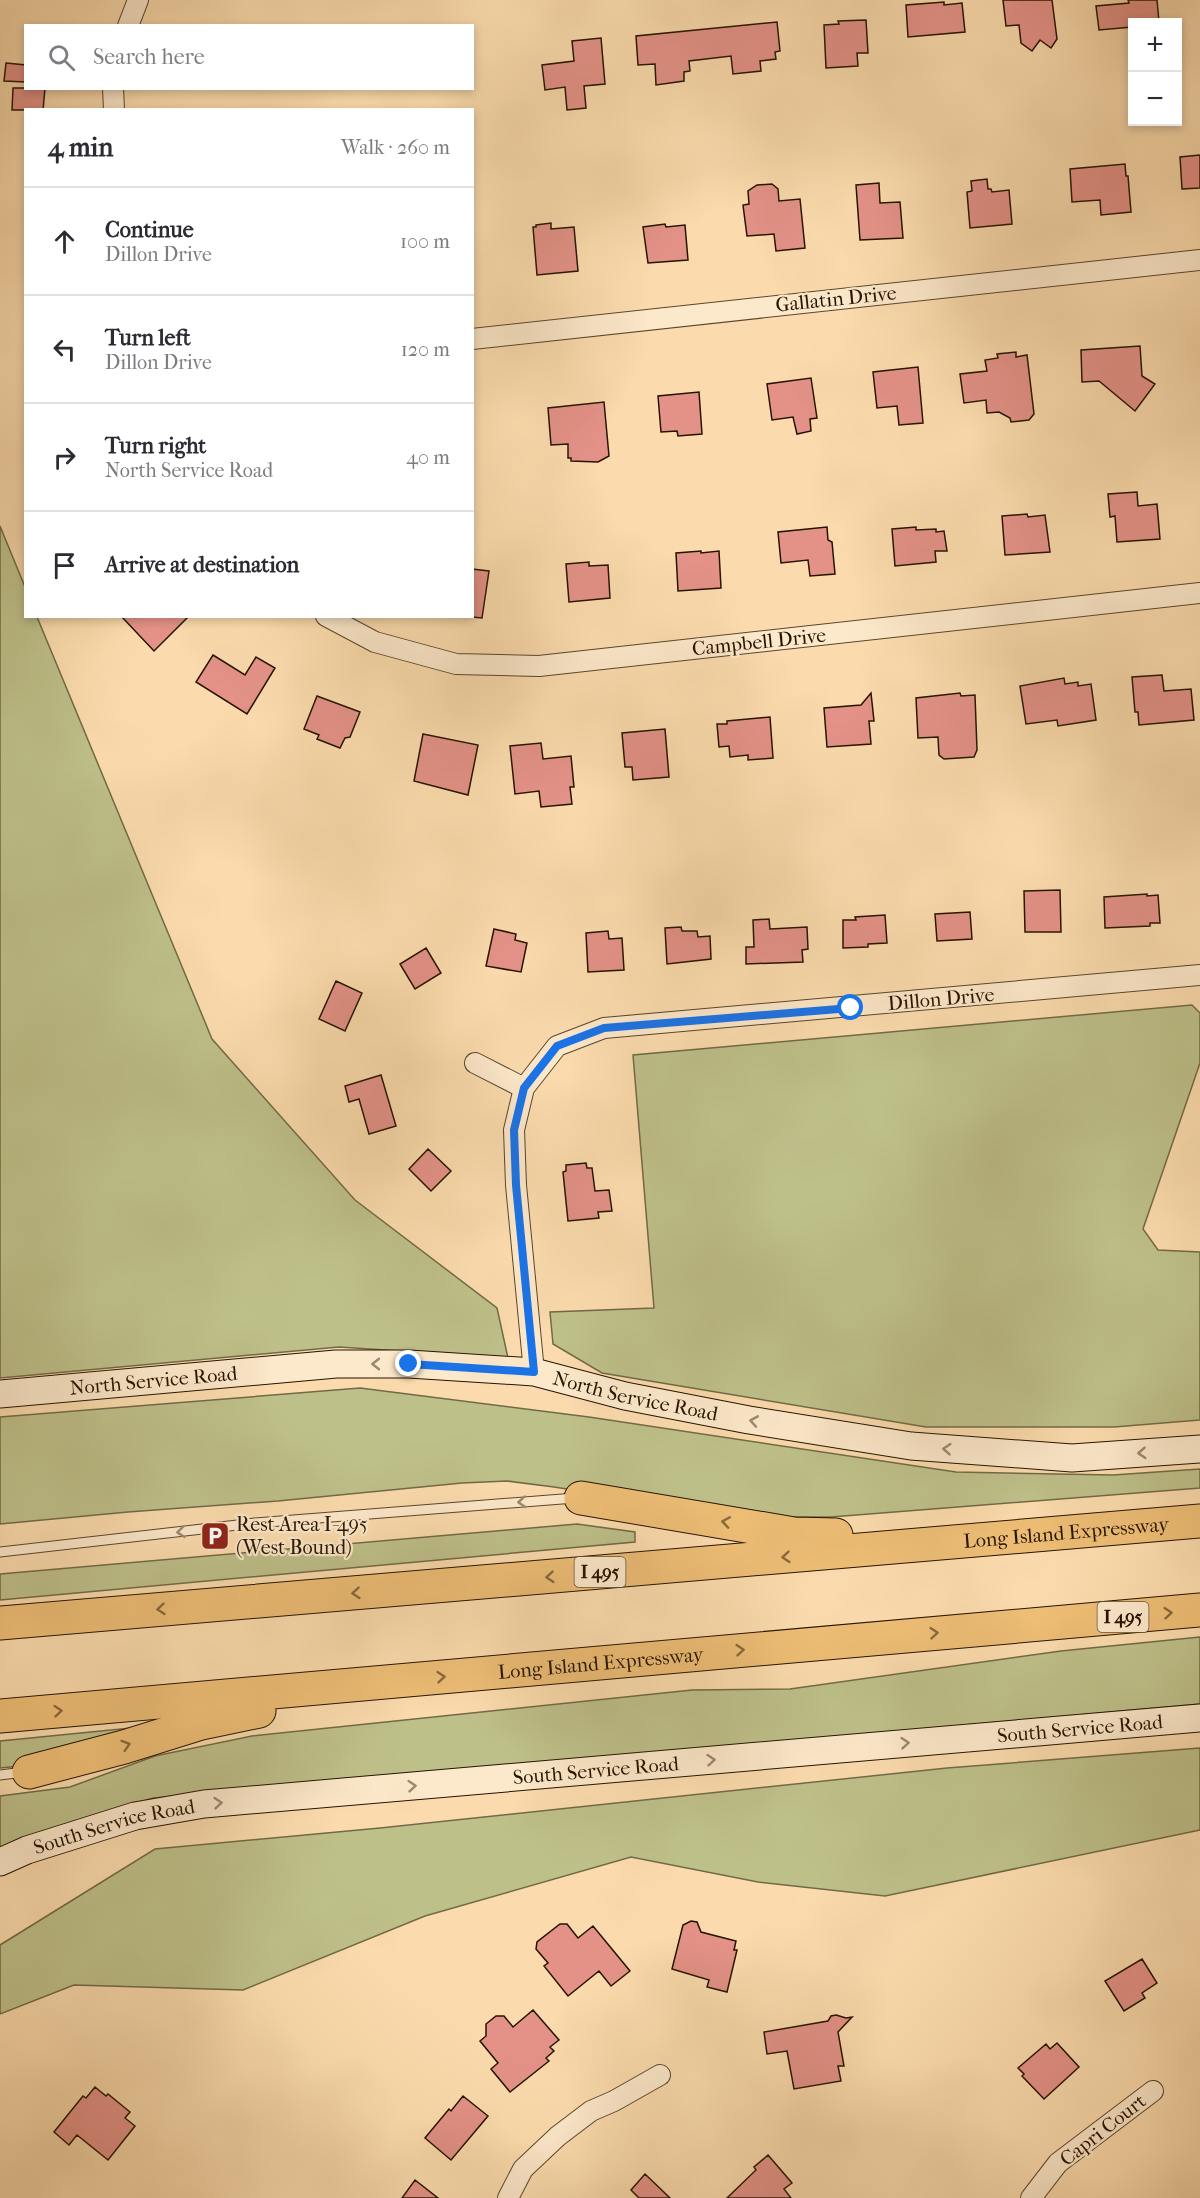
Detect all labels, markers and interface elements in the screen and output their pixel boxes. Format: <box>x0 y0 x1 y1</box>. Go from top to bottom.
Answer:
map controls <box>1128 18 1182 126</box>
button: + <box>1128 18 1182 72</box>
search box <box>24 24 474 90</box>
icon: search <box>45 41 78 74</box>
text: Search here <box>93 44 205 70</box>
button: − <box>1128 72 1182 126</box>
text: 4 min <box>48 132 113 163</box>
text: Walk · 260 m <box>341 136 450 159</box>
text: Continue <box>105 217 194 243</box>
icon: ahead <box>48 225 81 258</box>
text: 100 m <box>400 230 450 253</box>
text: Dillon Drive <box>105 243 212 266</box>
street label: Gallatin Drive <box>774 281 898 317</box>
text: Turn left <box>105 325 191 351</box>
icon: left <box>48 333 81 366</box>
text: 120 m <box>401 338 450 361</box>
text: Dillon Drive <box>105 351 212 374</box>
text: Turn right <box>105 433 206 459</box>
icon: right <box>48 441 81 474</box>
text: 40 m <box>406 446 450 469</box>
text: North Service Road <box>105 459 273 482</box>
icon: arrive <box>48 549 81 582</box>
text: Arrive at destination <box>105 552 299 578</box>
street label: Campbell Drive <box>691 624 827 660</box>
street label: Dillon Drive <box>887 983 995 1015</box>
route start <box>837 994 863 1020</box>
route end <box>395 1350 421 1376</box>
one-way arrow <box>371 1358 380 1370</box>
street label: North Service Road <box>69 1361 239 1399</box>
street label: North Service Road <box>551 1366 721 1425</box>
one-way arrow <box>750 1415 759 1427</box>
one-way arrow <box>943 1443 952 1456</box>
one-way arrow <box>1137 1447 1146 1460</box>
one-way arrow <box>518 1496 527 1509</box>
street label: Long Island Expressway <box>962 1512 1171 1553</box>
place label: Rest Area I-495 (West Bound) <box>236 1513 368 1559</box>
one-way arrow <box>722 1516 732 1529</box>
parking icon: Rest Area I-495 (West Bound) <box>199 1520 231 1552</box>
one-way arrow <box>177 1525 186 1538</box>
one-way arrow <box>782 1550 791 1563</box>
road number: I 495 <box>574 1557 626 1587</box>
one-way arrow <box>545 1570 554 1583</box>
one-way arrow <box>351 1586 360 1599</box>
one-way arrow <box>157 1602 166 1615</box>
road number: I 495 <box>1098 1602 1148 1632</box>
one-way arrow <box>1163 1607 1172 1620</box>
one-way arrow <box>929 1627 938 1640</box>
street label: Long Island Expressway <box>497 1642 706 1683</box>
one-way arrow <box>735 1644 744 1657</box>
one-way arrow <box>436 1671 445 1684</box>
one-way arrow <box>54 1705 63 1718</box>
street label: South Service Road <box>996 1710 1165 1747</box>
one-way arrow <box>901 1737 910 1750</box>
one-way arrow <box>120 1740 131 1753</box>
street label: South Service Road <box>512 1751 681 1789</box>
one-way arrow <box>706 1754 716 1767</box>
one-way arrow <box>408 1780 417 1793</box>
street label: South Service Road <box>30 1794 198 1859</box>
one-way arrow <box>213 1797 222 1810</box>
street label: Capri Court <box>1055 2089 1151 2171</box>

